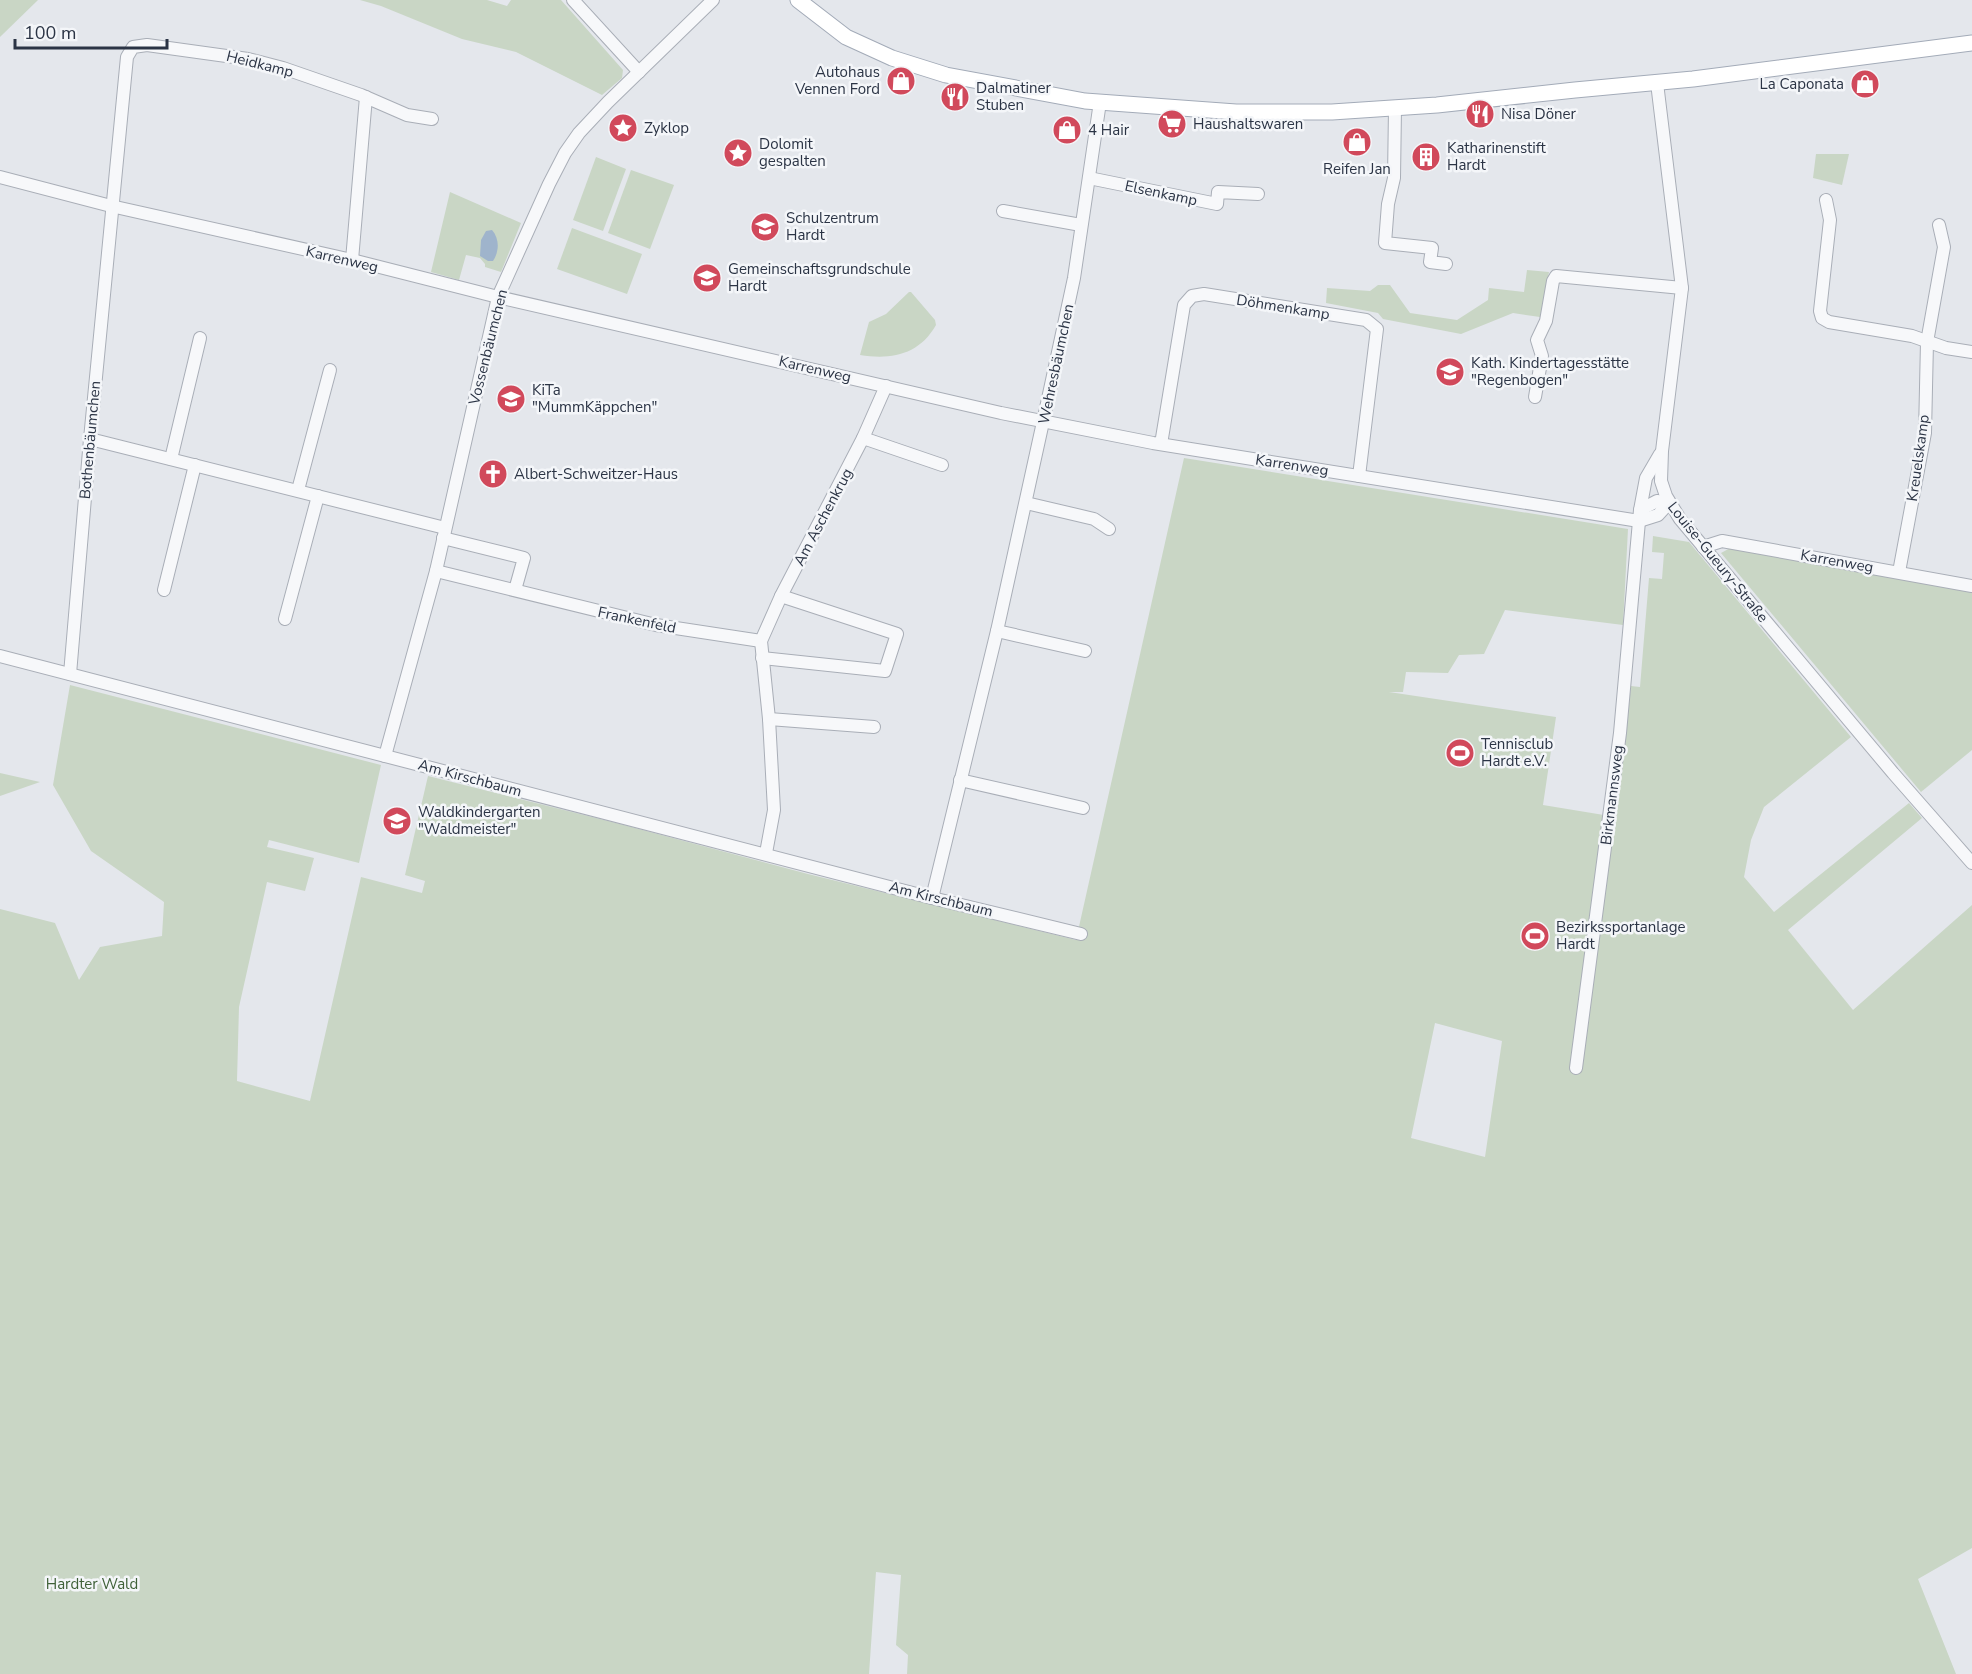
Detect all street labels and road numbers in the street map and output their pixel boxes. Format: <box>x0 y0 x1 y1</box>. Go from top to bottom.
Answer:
street label: Heidkamp <box>224 46 296 82</box>
street label: Elsenkamp <box>1123 176 1199 211</box>
street label: Karrenweg <box>304 241 380 277</box>
street label: Vossenbäumchen <box>464 287 512 408</box>
street label: Döhmenkamp <box>1235 290 1331 324</box>
street label: Wehresbäumchen <box>1033 302 1079 426</box>
street label: Karrenweg <box>777 351 853 387</box>
street label: Bothenbäumchen <box>75 380 105 500</box>
street label: Kreuelskamp <box>1902 413 1934 503</box>
street label: Karrenweg <box>1254 449 1330 481</box>
street label: Am Aschenkrug <box>789 465 857 569</box>
street label: Louise-Gueury-Straße <box>1663 497 1773 627</box>
street label: Karrenweg <box>1799 545 1875 577</box>
street label: Frankenfeld <box>596 602 678 638</box>
street label: Birkmannsweg <box>1596 744 1628 846</box>
street label: Am Kirschbaum <box>416 755 524 801</box>
street label: Am Kirschbaum <box>887 876 995 922</box>

